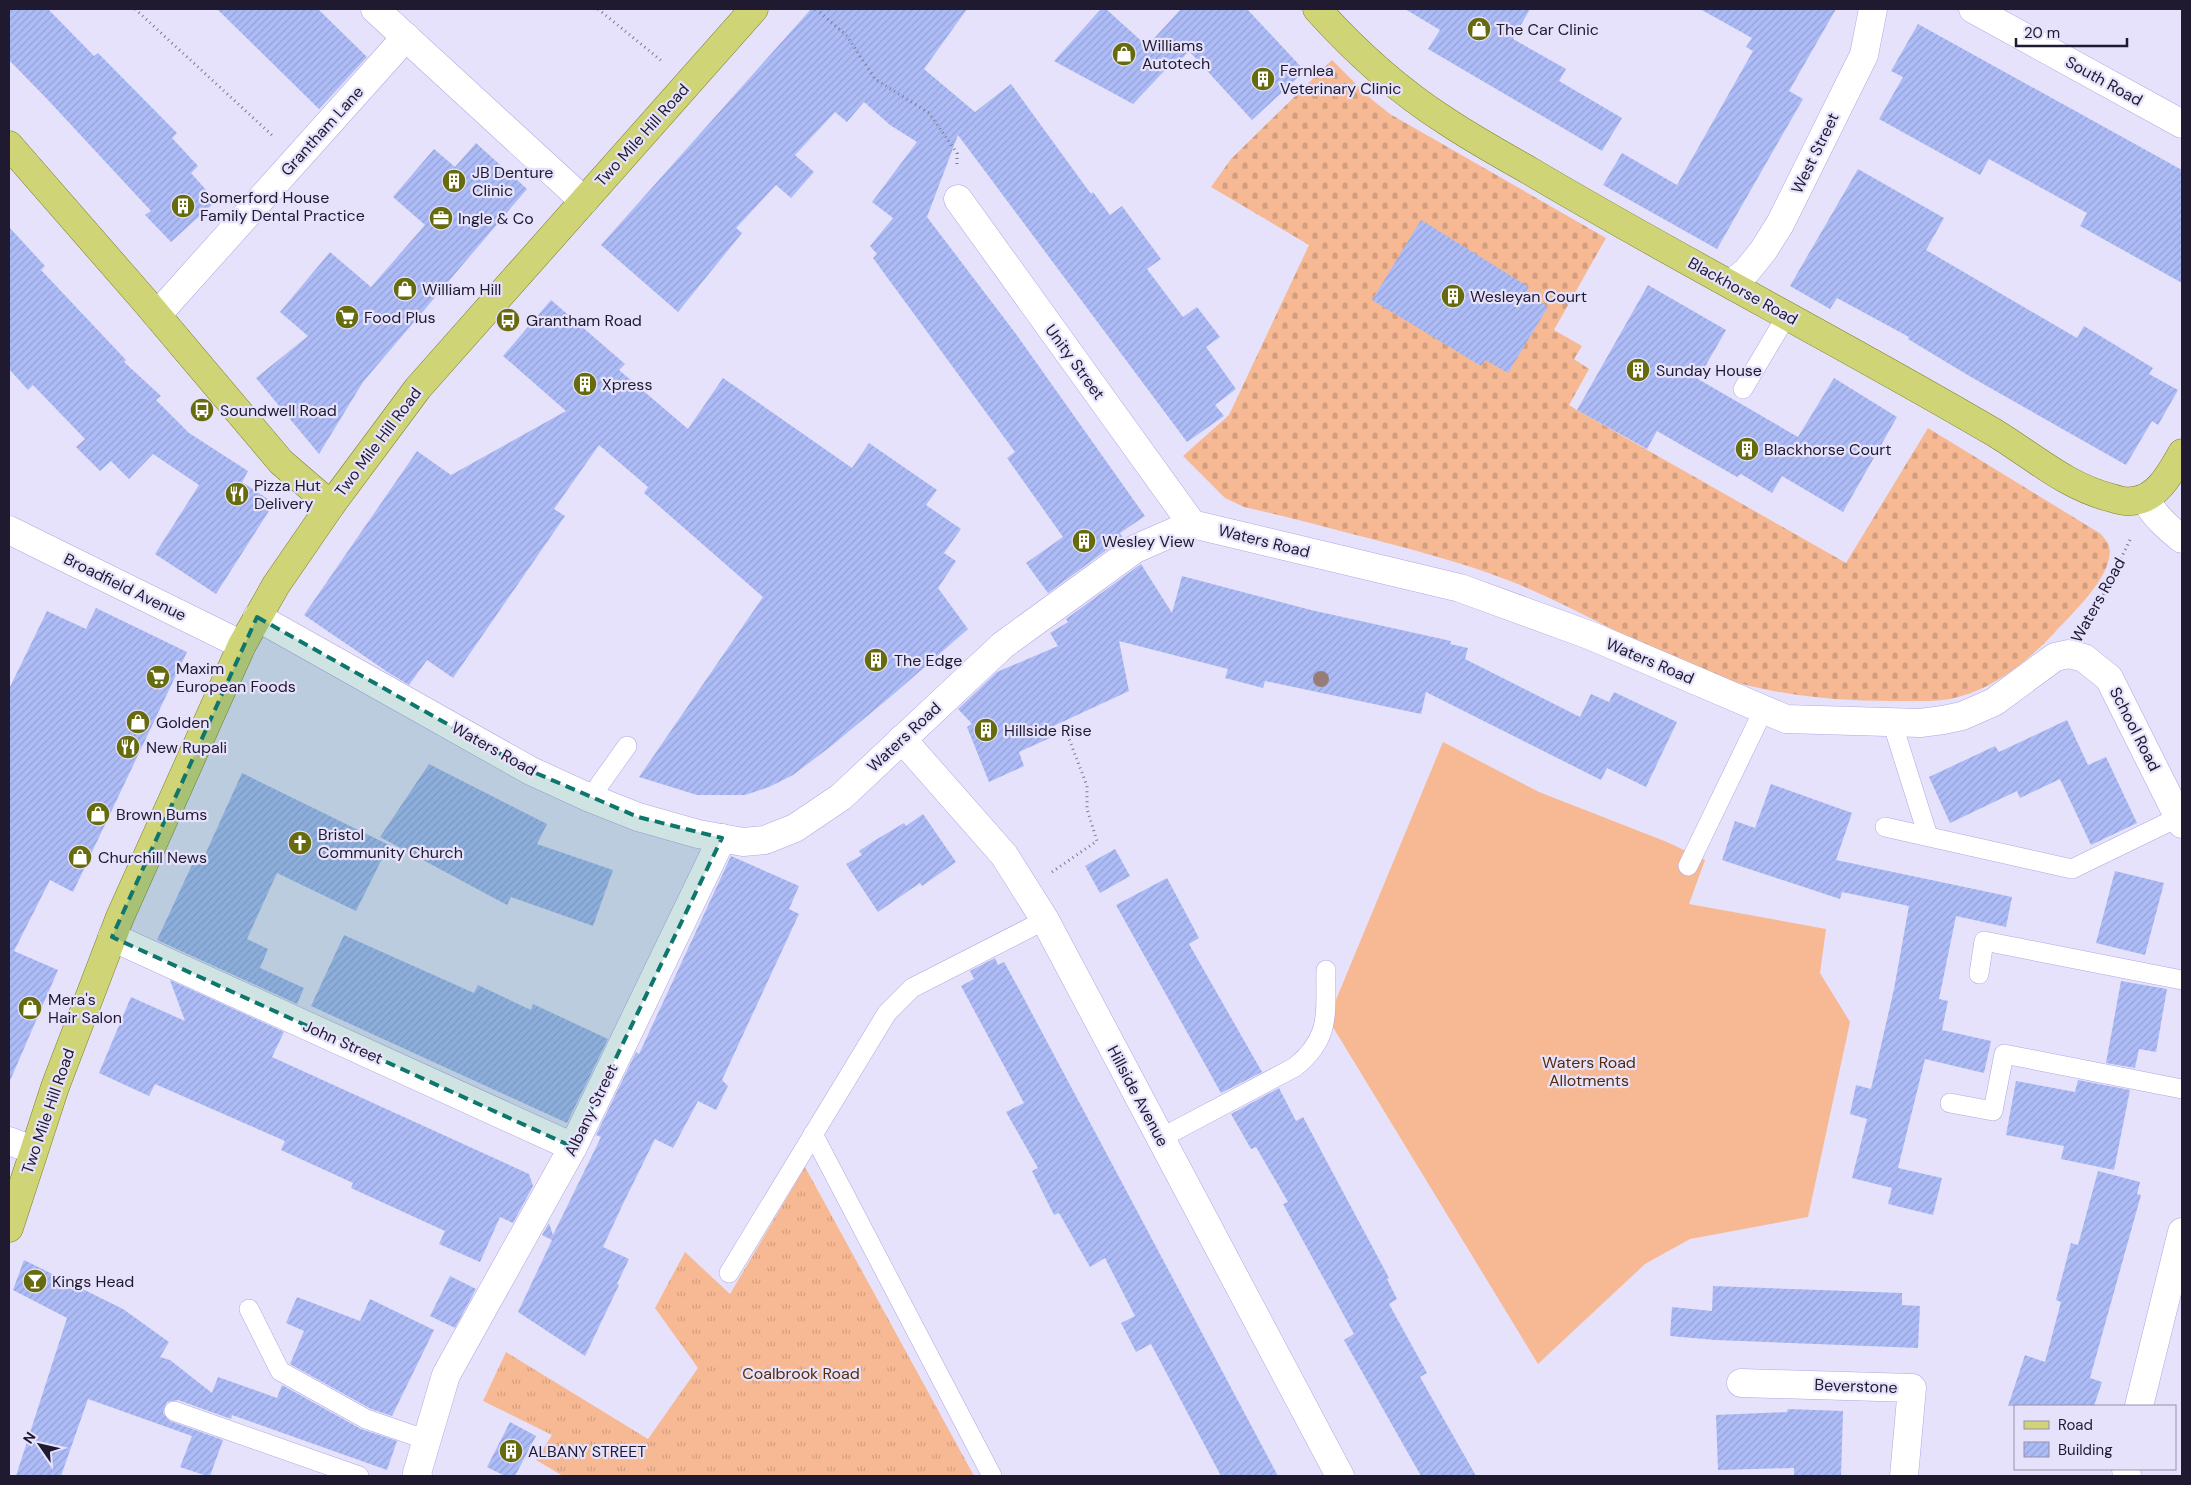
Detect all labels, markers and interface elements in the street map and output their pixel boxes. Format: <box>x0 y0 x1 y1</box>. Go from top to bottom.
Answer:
scale bar <box>2016 15 2127 47</box>
shop icon: The Car Clinic <box>1466 16 1492 42</box>
place label: The Car Clinic <box>1496 19 1599 40</box>
text: 20 m <box>2024 23 2060 43</box>
place label: Williams Autotech <box>1142 35 1210 74</box>
shop icon: Williams Autotech <box>1111 41 1137 67</box>
street label: South Road <box>2062 51 2146 111</box>
place label: Fernlea Veterinary Clinic <box>1280 60 1401 99</box>
building icon: Fernlea Veterinary Clinic <box>1250 66 1276 92</box>
street label: Two Mile Hill Road <box>590 79 694 191</box>
street label: Grantham Lane <box>276 82 368 180</box>
street label: West Street <box>1786 109 1844 197</box>
place label: JB Denture Clinic <box>472 162 553 201</box>
building icon: JB Denture Clinic <box>441 168 467 194</box>
place label: Somerford House Family Dental Practice <box>200 187 365 226</box>
building icon: Somerford House Family Dental Practice <box>170 193 196 219</box>
office icon: Ingle & Co <box>428 205 454 231</box>
place label: Ingle & Co <box>458 208 534 229</box>
street label: Blackhorse Road <box>1684 252 1802 330</box>
shop icon: William Hill <box>392 276 418 302</box>
place label: William Hill <box>422 279 501 300</box>
building icon: Wesleyan Court <box>1440 283 1466 309</box>
place label: Wesleyan Court <box>1470 286 1587 307</box>
supermarket icon: Food Plus <box>334 304 360 330</box>
place label: Food Plus <box>364 307 436 328</box>
bus stop icon: Grantham Road <box>495 307 521 333</box>
place label: Grantham Road <box>526 310 642 331</box>
street label: Unity Street <box>1041 320 1109 404</box>
building icon: Sunday House <box>1625 357 1651 383</box>
place label: Sunday House <box>1656 360 1762 381</box>
building icon: Xpress <box>572 371 598 397</box>
place label: Xpress <box>602 374 652 395</box>
street label: Two Mile Hill Road <box>330 383 426 501</box>
bus stop icon: Soundwell Road <box>189 397 215 423</box>
place label: Soundwell Road <box>220 400 337 421</box>
building icon: Blackhorse Court <box>1734 436 1760 462</box>
place label: Blackhorse Court <box>1764 439 1891 460</box>
place label: Pizza Hut Delivery <box>254 475 321 514</box>
restaurant icon: Pizza Hut Delivery <box>224 481 250 507</box>
street label: Waters Road <box>1216 519 1312 563</box>
building icon: Wesley View <box>1071 528 1097 554</box>
place label: Wesley View <box>1102 531 1195 552</box>
street label: Broadfield Avenue <box>60 548 190 626</box>
street label: Waters Road <box>2066 554 2130 646</box>
street label: Waters Road <box>1603 633 1697 689</box>
building icon: The Edge <box>863 647 889 673</box>
place label: The Edge <box>894 650 962 671</box>
place label: Maxim European Foods <box>176 658 296 697</box>
supermarket icon: Maxim European Foods <box>145 664 171 690</box>
street label: School Road <box>2105 683 2165 775</box>
street label: Waters Road <box>863 697 945 777</box>
shop icon: Golden <box>125 709 151 735</box>
place label: Golden <box>156 712 210 733</box>
street label: Waters Road <box>448 717 540 781</box>
building icon: Hillside Rise <box>973 717 999 743</box>
place label: Hillside Rise <box>1004 720 1092 741</box>
restaurant icon: New Rupali <box>115 734 141 760</box>
place label: New Rupali <box>146 737 227 758</box>
shop icon: Brown Bums <box>85 801 111 827</box>
place label: Brown Bums <box>116 804 207 825</box>
place label: Bristol Community Church <box>318 824 463 863</box>
church icon: Bristol Community Church <box>287 830 313 856</box>
shop icon: Churchill News <box>67 844 93 870</box>
place label: Churchill News <box>98 847 207 868</box>
place label: Mera's Hair Salon <box>48 989 122 1028</box>
shop icon: Mera's Hair Salon <box>17 995 43 1021</box>
street label: John Street <box>300 1015 386 1069</box>
street label: Hillside Avenue <box>1103 1042 1173 1150</box>
street label: Two Mile Hill Road <box>17 1045 79 1177</box>
park label: Waters Road Allotments <box>1542 1052 1636 1091</box>
street label: Albany Street <box>560 1060 622 1160</box>
bar icon: Kings Head <box>22 1268 48 1294</box>
place label: Kings Head <box>52 1271 134 1292</box>
park label: Coalbrook Road <box>742 1363 860 1384</box>
street label: Beverstone <box>1814 1374 1898 1398</box>
legend <box>2014 1405 2176 1470</box>
text: Road <box>2058 1415 2093 1435</box>
north arrow <box>15 1420 65 1470</box>
text: N <box>19 1428 40 1447</box>
building icon: ALBANY STREET <box>498 1438 524 1464</box>
text: Building <box>2058 1440 2113 1460</box>
place label: ALBANY STREET <box>528 1441 646 1462</box>

